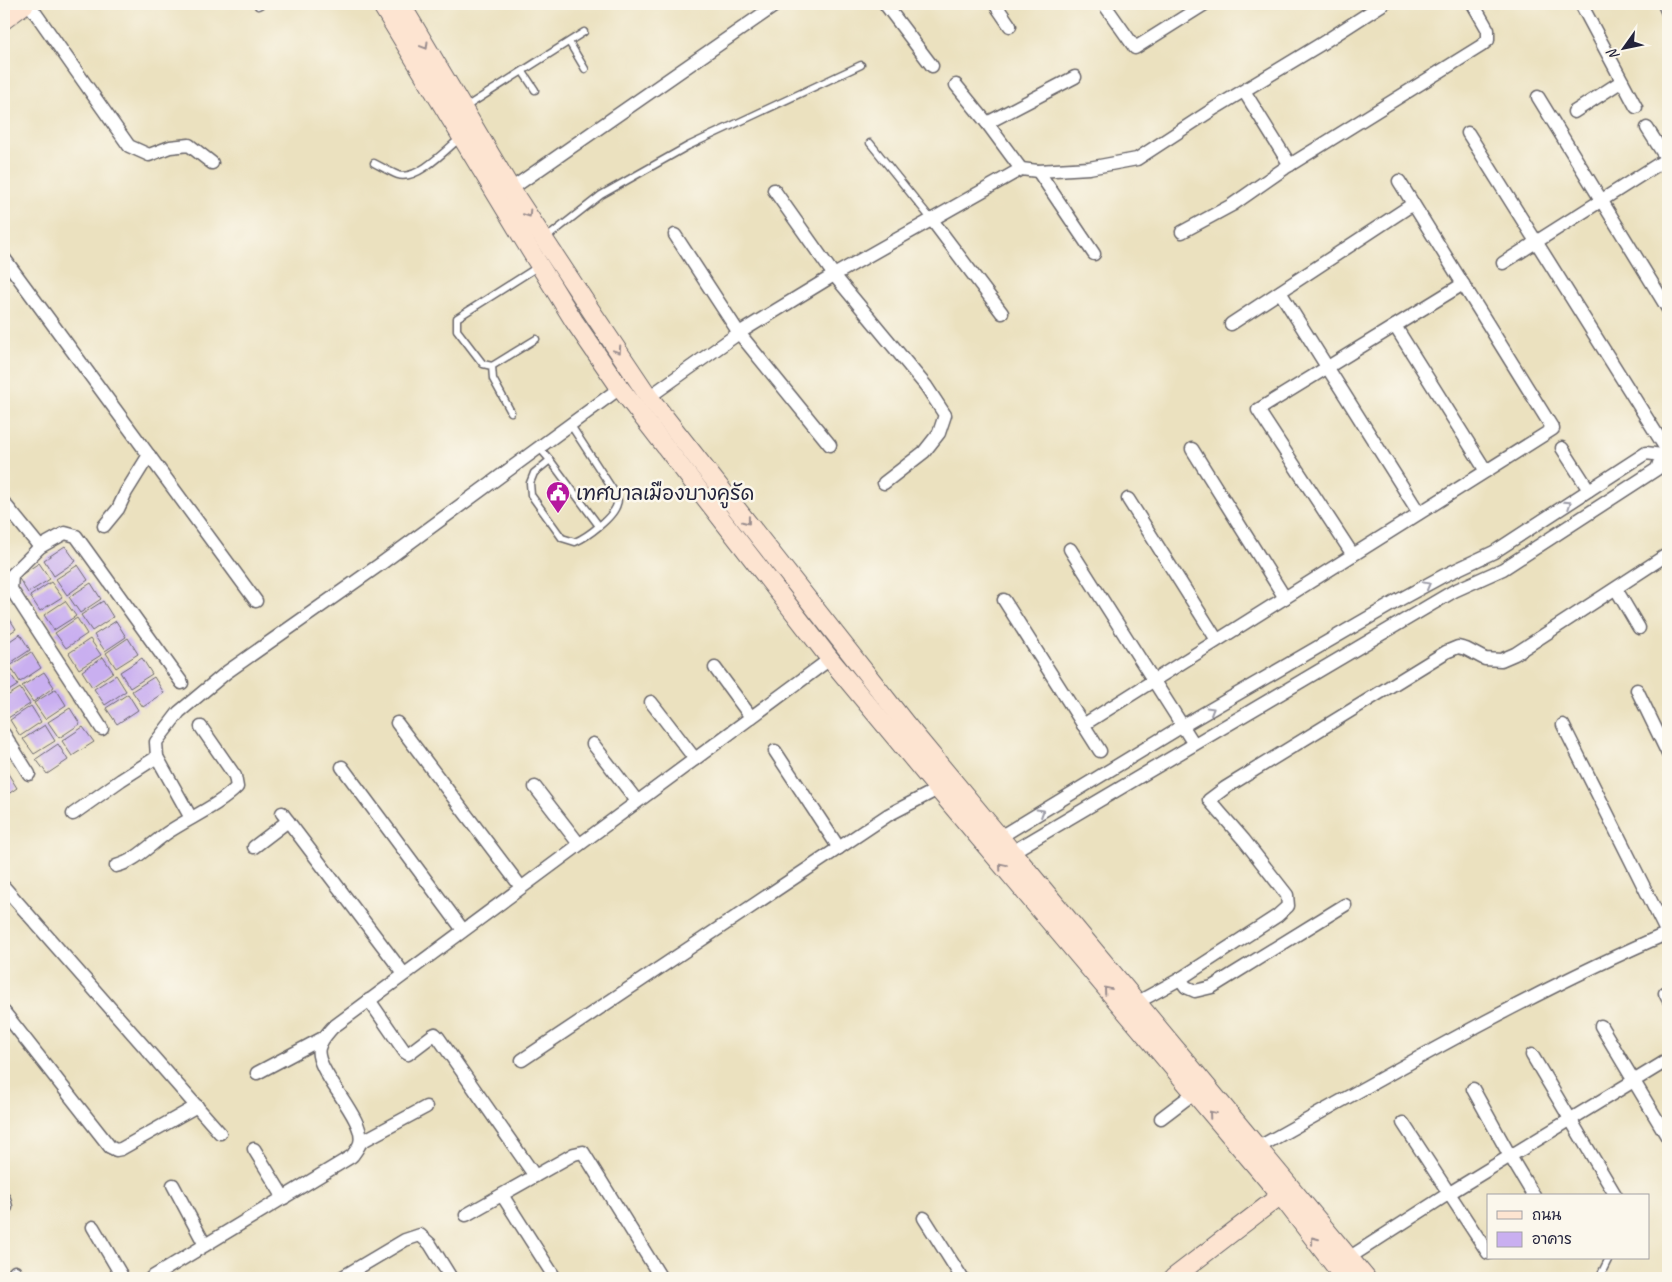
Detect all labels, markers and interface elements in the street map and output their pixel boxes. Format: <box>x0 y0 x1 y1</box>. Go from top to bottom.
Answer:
north arrow <box>1600 22 1650 72</box>
one-way arrow <box>419 40 429 49</box>
text: N <box>1603 45 1623 63</box>
one-way arrow <box>522 209 531 218</box>
one-way arrow <box>611 345 621 354</box>
public building icon: เทศบาลเมืองบางคูรัด <box>545 480 571 514</box>
place label: เทศบาลเมืองบางคูรัด <box>576 481 754 509</box>
one-way arrow <box>1562 501 1571 510</box>
one-way arrow <box>742 515 750 524</box>
one-way arrow <box>1422 581 1431 591</box>
one-way arrow <box>1205 706 1214 716</box>
one-way arrow <box>1036 808 1045 818</box>
one-way arrow <box>998 862 1007 871</box>
one-way arrow <box>1103 986 1112 995</box>
one-way arrow <box>1208 1110 1217 1119</box>
legend <box>1487 1194 1650 1260</box>
text: ถนน <box>1532 1206 1561 1225</box>
text: อาคาร <box>1532 1230 1572 1249</box>
one-way arrow <box>1311 1236 1320 1246</box>

